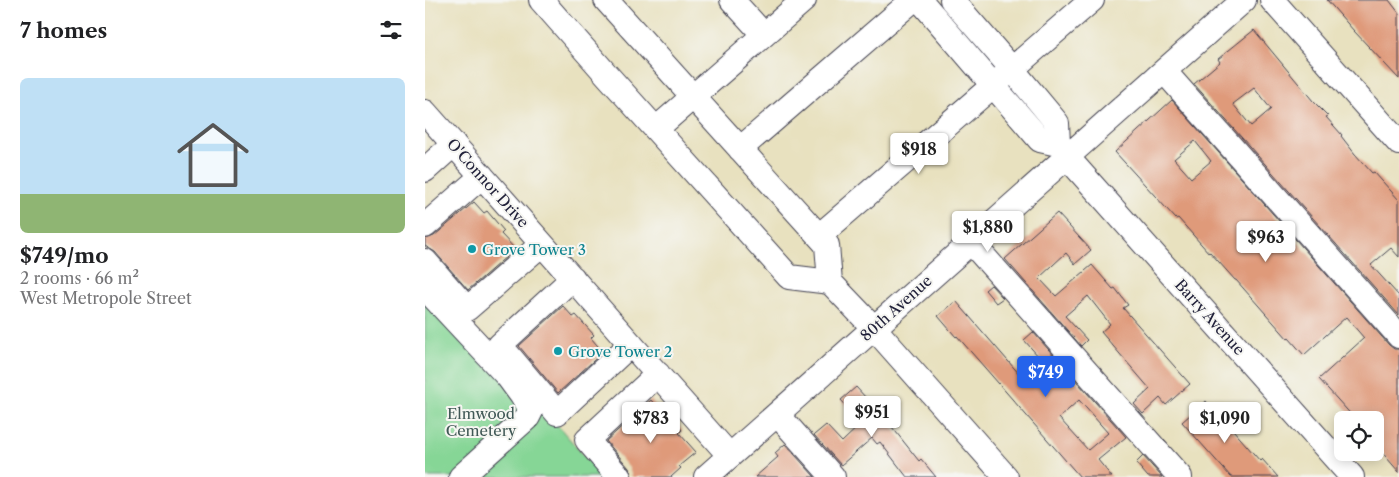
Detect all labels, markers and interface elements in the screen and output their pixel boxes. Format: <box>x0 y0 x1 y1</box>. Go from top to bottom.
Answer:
icon: filters <box>377 16 405 44</box>
text: 7 homes <box>20 18 107 43</box>
icon: home <box>168 110 258 200</box>
pin: $918 <box>889 132 949 175</box>
street label: O'Connor Drive <box>443 134 533 232</box>
text: $918 <box>901 139 937 159</box>
pin: $1,880 <box>947 210 1029 253</box>
text: $1,880 <box>963 217 1013 237</box>
pin: $963 <box>1236 220 1296 263</box>
text: $963 <box>1247 227 1285 247</box>
place label: Grove Tower 3 <box>482 240 586 259</box>
text: $749/mo <box>20 243 109 268</box>
marker: Grove Tower 3 <box>466 243 478 255</box>
text: 2 rooms · 66 m² <box>20 268 139 288</box>
street label: 80th Avenue <box>856 271 936 345</box>
street label: Barry Avenue <box>1171 275 1249 359</box>
text: West Metropole Street <box>20 288 192 308</box>
place label: Grove Tower 2 <box>568 342 672 361</box>
marker: Grove Tower 2 <box>552 345 564 357</box>
pin: $749 <box>1016 356 1076 398</box>
text: $749 <box>1028 362 1064 382</box>
pin: $951 <box>842 396 902 438</box>
pin: $783 <box>621 402 681 444</box>
text: $951 <box>855 402 889 422</box>
pin: $1,090 <box>1184 402 1266 444</box>
park label: Elmwood Cemetery <box>446 404 517 440</box>
text: $783 <box>633 408 669 428</box>
text: $1,090 <box>1200 408 1250 428</box>
map controls <box>1334 411 1384 461</box>
button: locate <box>1334 411 1384 461</box>

